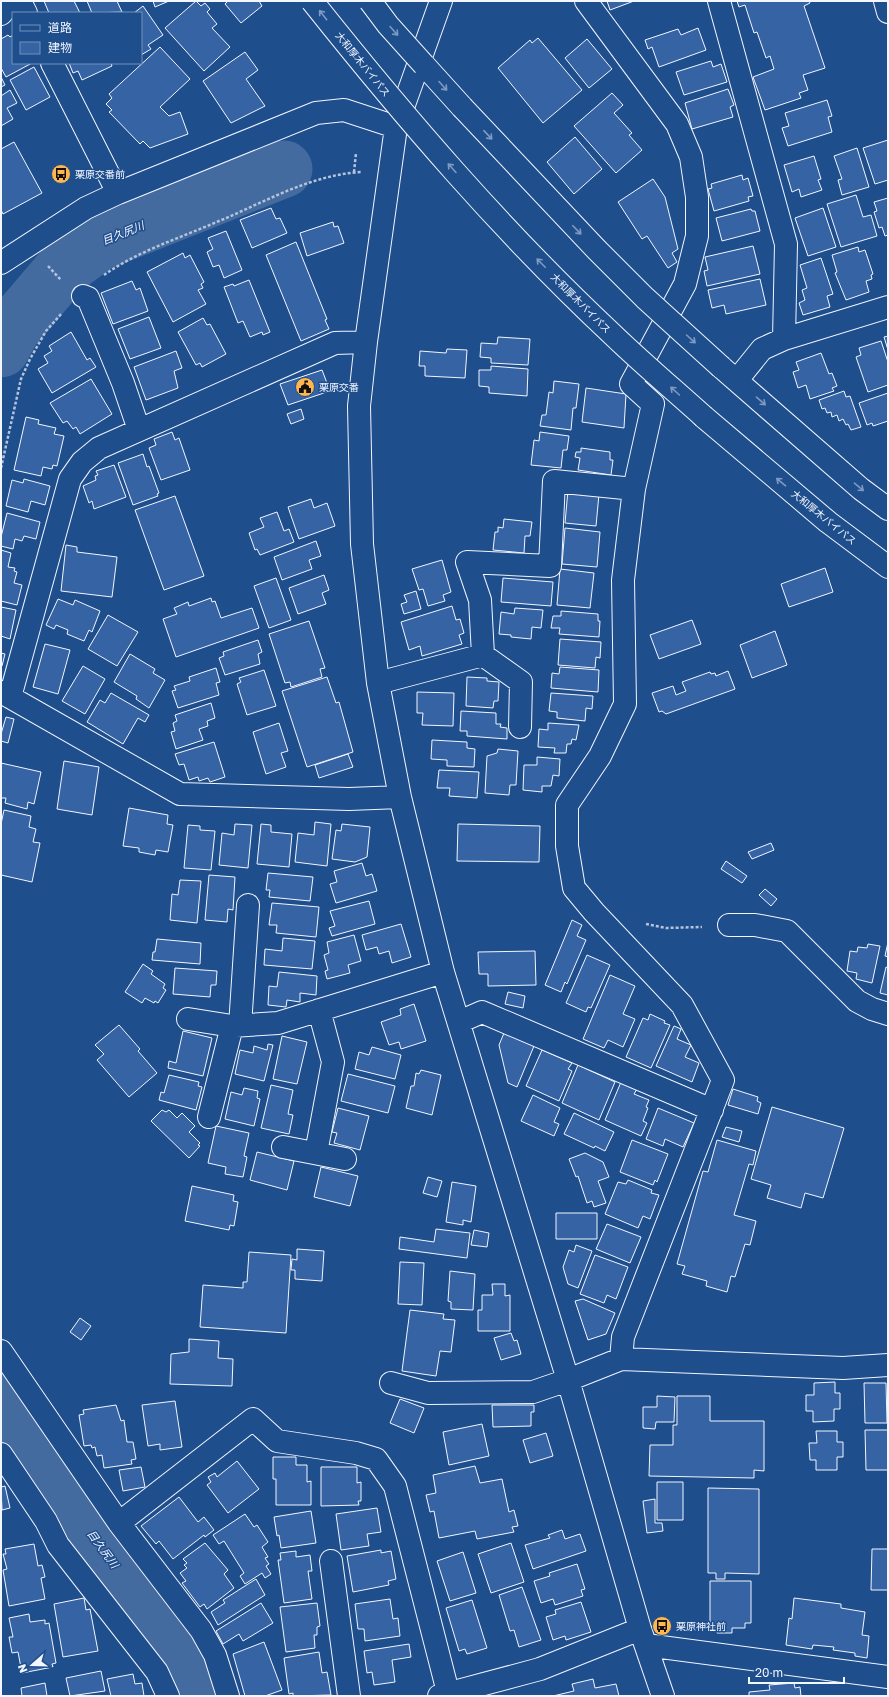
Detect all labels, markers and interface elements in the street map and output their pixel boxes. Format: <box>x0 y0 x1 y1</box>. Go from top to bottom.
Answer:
one-way arrow <box>319 10 328 20</box>
legend <box>12 12 142 64</box>
text: 道路 <box>48 20 72 35</box>
one-way arrow <box>389 26 398 37</box>
street label: 大和厚木バイパス <box>333 29 393 99</box>
text: 建物 <box>48 40 72 55</box>
one-way arrow <box>438 80 447 91</box>
one-way arrow <box>483 130 492 140</box>
one-way arrow <box>448 162 457 173</box>
bus stop icon: 栗原交番前 <box>50 163 72 185</box>
place label: 栗原交番前 <box>75 168 125 180</box>
water label: 目久尻川 <box>100 218 147 247</box>
one-way arrow <box>572 225 582 235</box>
one-way arrow <box>536 258 546 268</box>
street label: 大和厚木バイパス <box>549 271 613 335</box>
one-way arrow <box>686 335 696 344</box>
public building icon: 栗原交番 <box>294 376 316 398</box>
place label: 栗原交番 <box>319 381 359 393</box>
one-way arrow <box>670 387 681 396</box>
one-way arrow <box>756 397 767 406</box>
one-way arrow <box>776 477 786 486</box>
one-way arrow <box>854 482 865 491</box>
street label: 大和厚木バイパス <box>789 487 859 547</box>
water label: 目久尻川 <box>85 1527 122 1571</box>
bus stop icon: 栗原神社前 <box>651 1615 673 1637</box>
place label: 栗原神社前 <box>676 1620 726 1632</box>
north arrow <box>12 1645 52 1685</box>
scale bar <box>749 1659 844 1685</box>
text: N <box>15 1662 30 1675</box>
text: 20 m <box>755 1665 783 1680</box>

